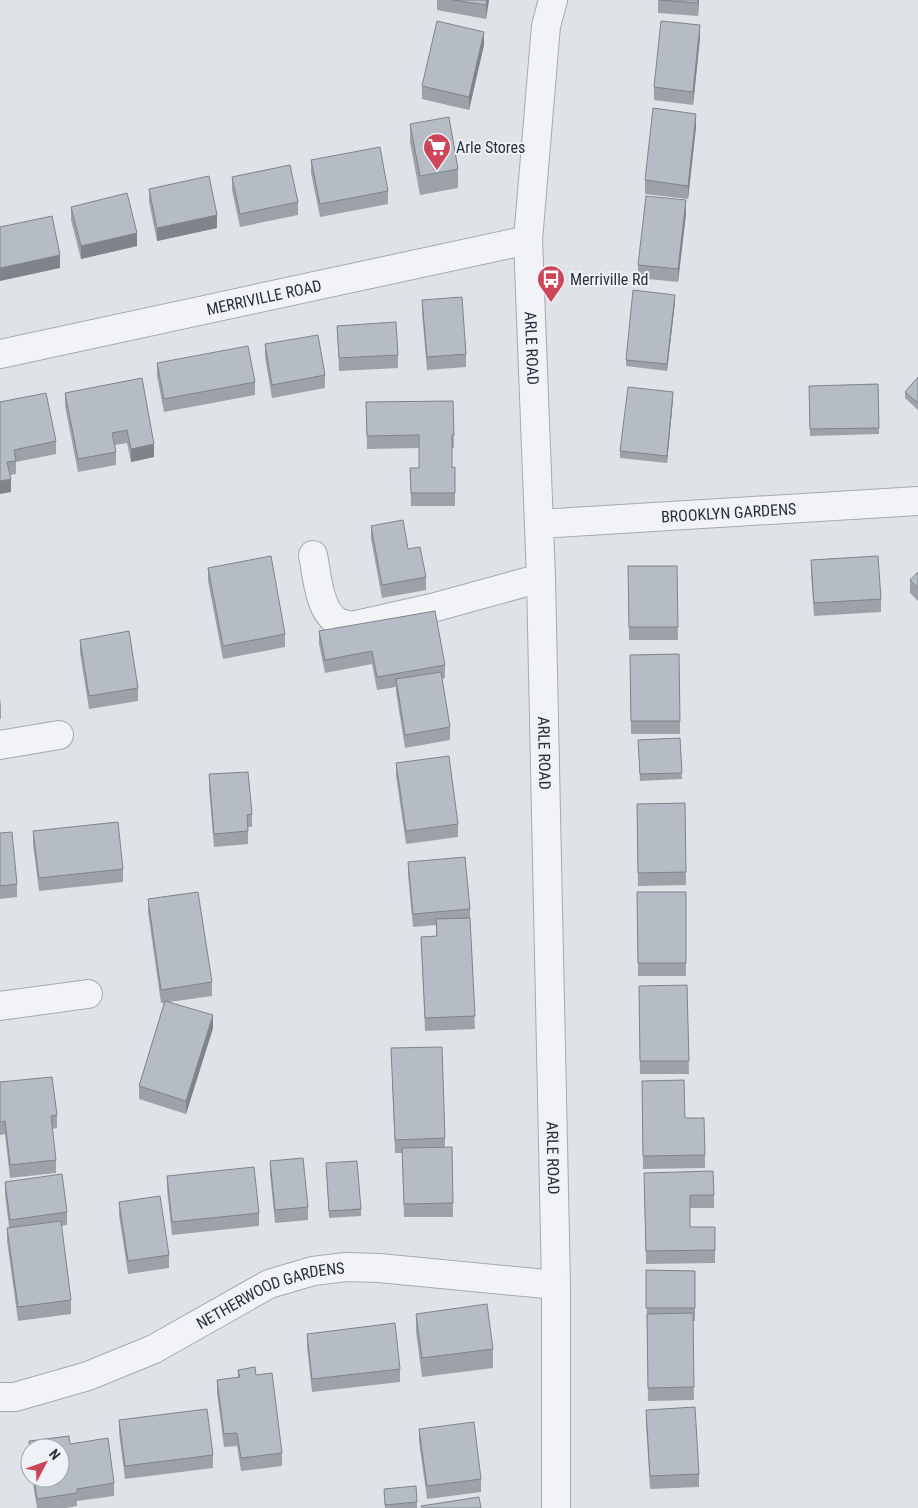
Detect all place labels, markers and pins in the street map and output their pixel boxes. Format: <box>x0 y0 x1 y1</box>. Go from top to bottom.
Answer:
supermarket icon: Arle Stores <box>422 132 452 171</box>
place label: Arle Stores <box>456 138 525 157</box>
bus stop icon: Merriville Rd <box>536 264 566 303</box>
place label: Merriville Rd <box>570 270 648 289</box>

